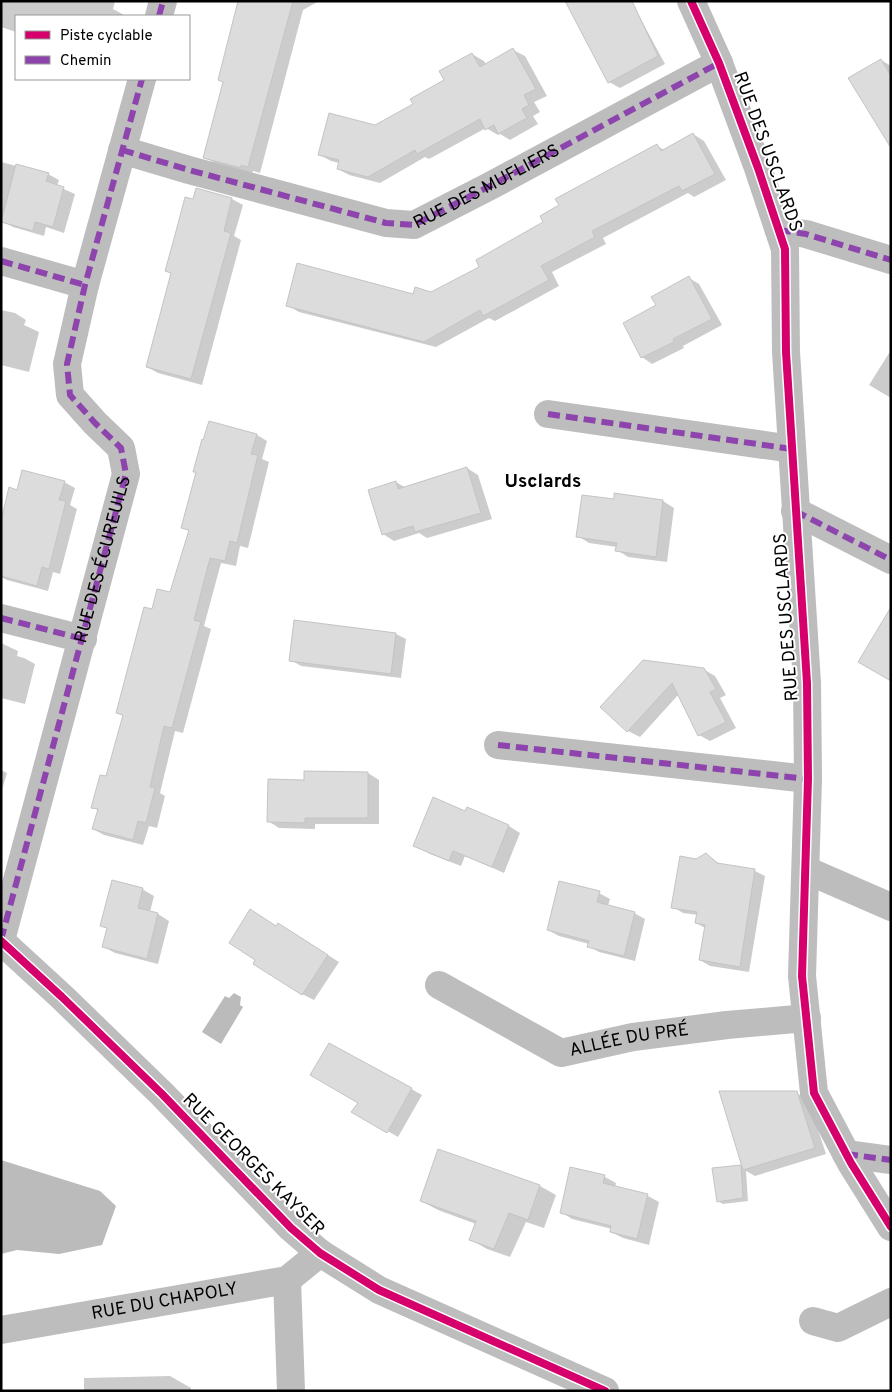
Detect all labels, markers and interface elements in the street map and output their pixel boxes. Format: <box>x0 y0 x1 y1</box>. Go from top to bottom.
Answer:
legend <box>15 15 190 80</box>
text: Piste cyclable <box>60 27 153 46</box>
text: Chemin <box>60 52 112 71</box>
street label: RUE DES USCLARDS <box>727 69 807 235</box>
street label: RUE DES MUFLIERS <box>410 139 564 235</box>
district label: Usclards <box>505 470 581 494</box>
street label: RUE DES ÉCUREUILS <box>70 473 137 646</box>
street label: RUE DES USCLARDS <box>770 532 804 702</box>
street label: ALLÉE DU PRÉ <box>567 1017 690 1062</box>
street label: RUE GEORGES KAYSER <box>177 1089 329 1241</box>
street label: RUE DU CHAPOLY <box>90 1277 239 1325</box>

